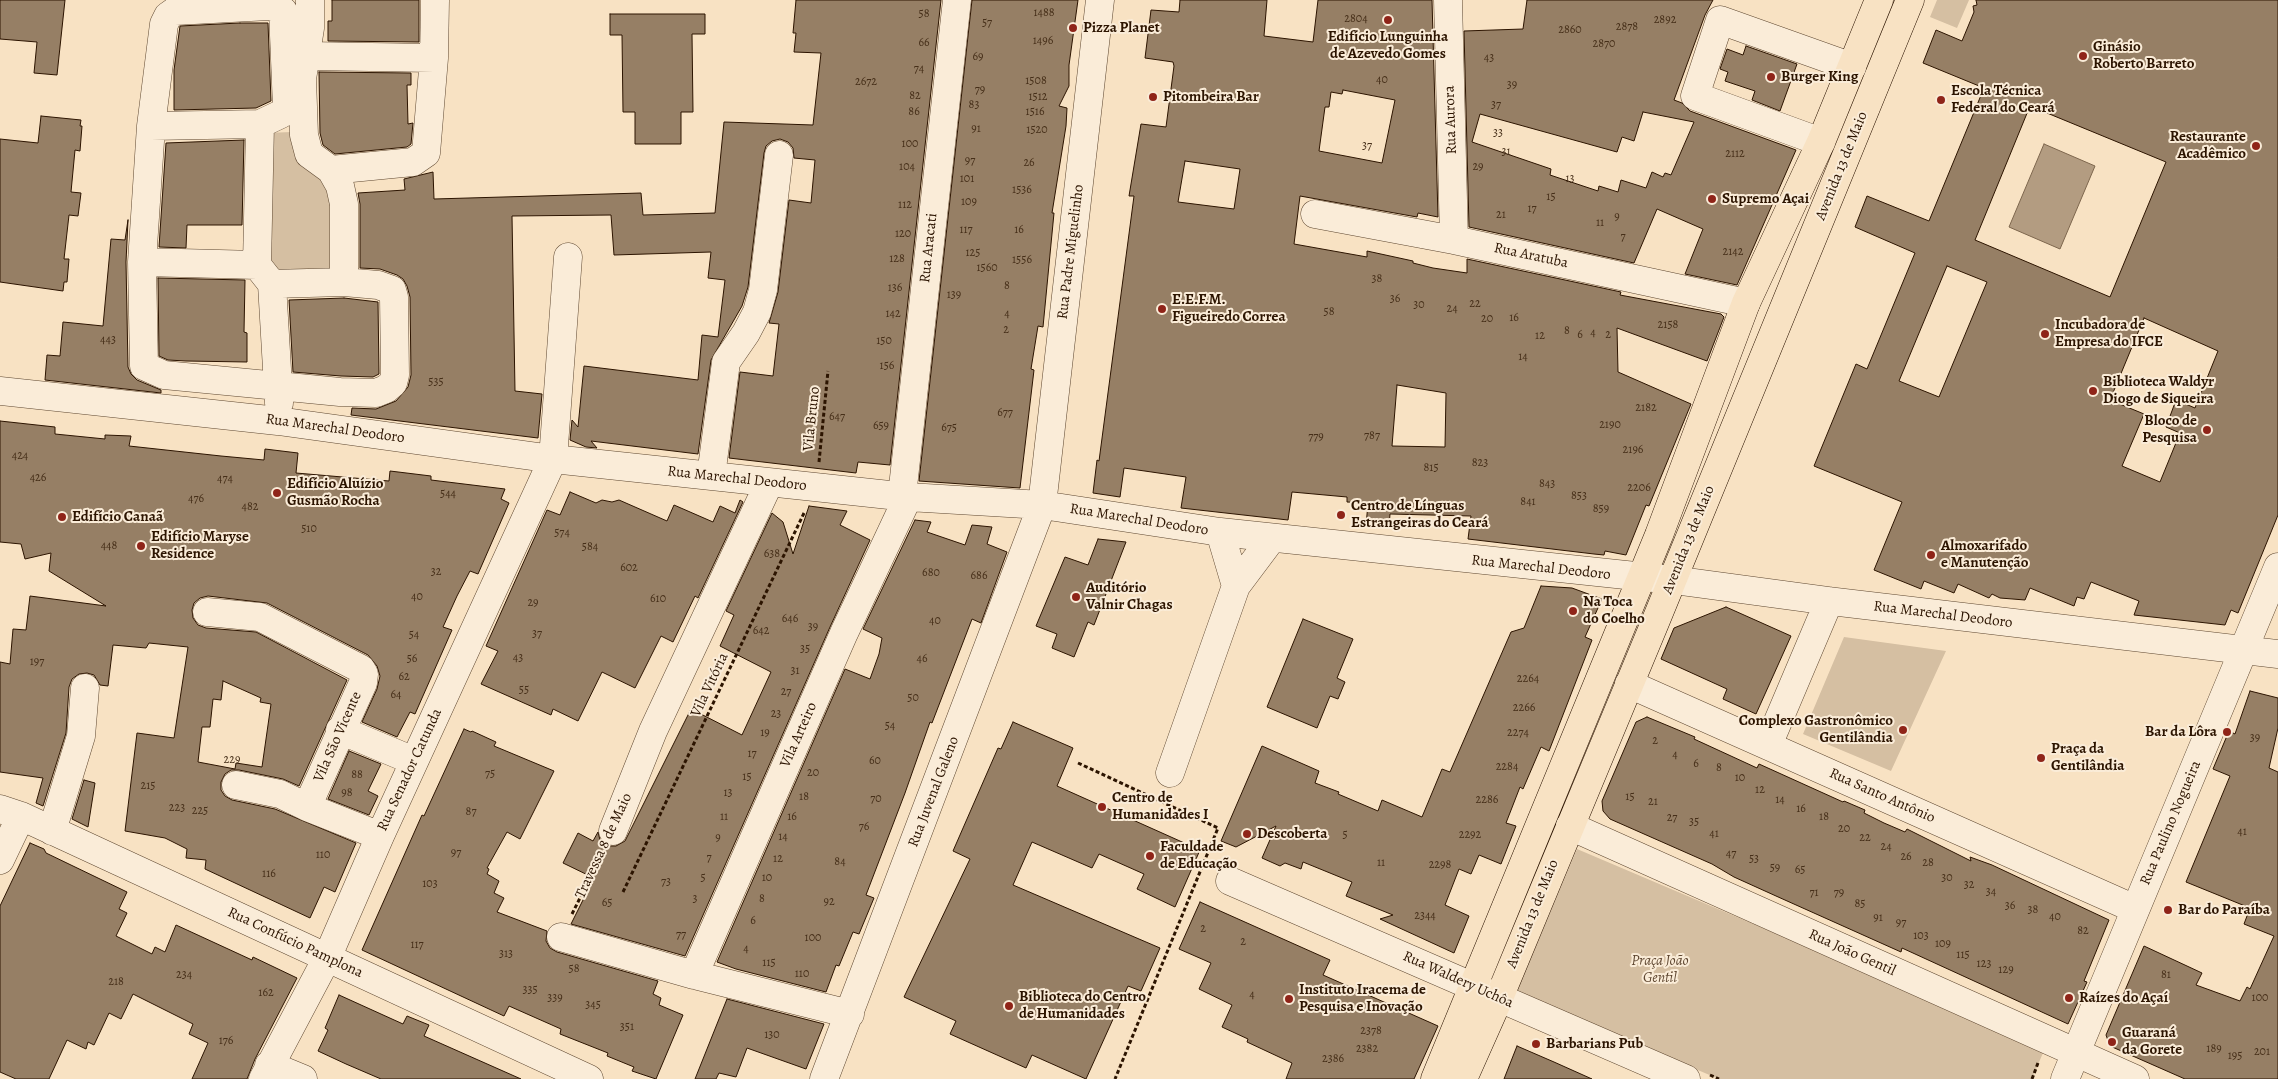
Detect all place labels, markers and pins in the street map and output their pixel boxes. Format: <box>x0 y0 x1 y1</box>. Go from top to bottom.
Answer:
marker: Edifício Lunguinha de Azevedo Gomes <box>1382 14 1394 26</box>
place label: Pizza Planet <box>1083 19 1160 37</box>
marker: Pizza Planet <box>1067 22 1079 34</box>
place label: Edifício Lunguinha de Azevedo Gomes <box>1328 28 1448 63</box>
place label: Ginásio Roberto Barreto <box>2093 38 2195 73</box>
marker: Ginásio Roberto Barreto <box>2077 50 2089 62</box>
place label: Burger King <box>1781 68 1858 86</box>
marker: Burger King <box>1765 71 1777 83</box>
place label: Escola Técnica Federal do Ceará <box>1951 82 2055 117</box>
place label: Pitombeira Bar <box>1163 88 1259 106</box>
marker: Pitombeira Bar <box>1147 91 1159 103</box>
marker: Escola Técnica Federal do Ceará <box>1935 94 1947 106</box>
place label: Restaurante Acadêmico <box>2170 128 2246 163</box>
marker: Restaurante Acadêmico <box>2250 140 2262 152</box>
place label: Supremo Açai <box>1722 190 1809 208</box>
marker: Supremo Açai <box>1706 193 1718 205</box>
place label: E.E.F.M. Figueiredo Correa <box>1172 291 1286 326</box>
marker: E.E.F.M. Figueiredo Correa <box>1156 303 1168 315</box>
place label: Incubadora de Empresa do IFCE <box>2055 316 2163 351</box>
marker: Incubadora de Empresa do IFCE <box>2039 328 2051 340</box>
place label: Biblioteca Waldyr Diogo de Siqueira <box>2103 373 2214 408</box>
marker: Biblioteca Waldyr Diogo de Siqueira <box>2087 385 2099 397</box>
place label: Bloco de Pesquisa <box>2142 412 2197 447</box>
marker: Bloco de Pesquisa <box>2201 424 2213 436</box>
place label: Edifício Aluízio Gusmão Rocha <box>287 475 384 510</box>
marker: Edifício Aluízio Gusmão Rocha <box>271 487 283 499</box>
place label: Centro de Línguas Estrangeiras do Ceará <box>1351 497 1488 532</box>
place label: Edifício Canaã <box>72 508 163 526</box>
marker: Centro de Línguas Estrangeiras do Ceará <box>1335 509 1347 521</box>
marker: Edifício Canaã <box>56 511 68 523</box>
place label: Edifício Maryse Residence <box>151 528 249 563</box>
place label: Almoxarifado e Manutenção <box>1941 537 2028 572</box>
marker: Edifício Maryse Residence <box>135 540 147 552</box>
marker: Almoxarifado e Manutenção <box>1925 549 1937 561</box>
place label: Auditório Valnir Chagas <box>1086 579 1173 614</box>
marker: Auditório Valnir Chagas <box>1070 591 1082 603</box>
place label: Na Toca do Coelho <box>1583 593 1645 628</box>
marker: Na Toca do Coelho <box>1567 605 1579 617</box>
place label: Complexo Gastronômico Gentilândia <box>1739 712 1893 747</box>
place label: Bar da Lôra <box>2145 723 2217 741</box>
marker: Complexo Gastronômico Gentilândia <box>1897 724 1909 736</box>
marker: Bar da Lôra <box>2221 726 2233 738</box>
place label: Praça da Gentilândia <box>2051 740 2125 775</box>
marker: Praça da Gentilândia <box>2035 752 2047 764</box>
place label: Centro de Humanidades I <box>1112 789 1208 824</box>
marker: Centro de Humanidades I <box>1096 801 1108 813</box>
place label: Descoberta <box>1257 825 1327 843</box>
marker: Descoberta <box>1241 828 1253 840</box>
place label: Faculdade de Educação <box>1160 838 1237 873</box>
marker: Faculdade de Educação <box>1144 850 1156 862</box>
place label: Bar do Paraíba <box>2178 901 2270 919</box>
marker: Bar do Paraíba <box>2162 904 2174 916</box>
place label: Instituto Iracema de Pesquisa e Inovação <box>1299 981 1426 1016</box>
place label: Biblioteca do Centro de Humanidades <box>1019 988 1146 1023</box>
place label: Raízes do Açaí <box>2079 989 2168 1007</box>
marker: Raízes do Açaí <box>2063 992 2075 1004</box>
marker: Instituto Iracema de Pesquisa e Inovação <box>1283 993 1295 1005</box>
marker: Biblioteca do Centro de Humanidades <box>1003 1000 1015 1012</box>
place label: Guaraná da Gorete <box>2122 1024 2182 1059</box>
place label: Barbarians Pub <box>1546 1035 1643 1053</box>
marker: Guaraná da Gorete <box>2106 1036 2118 1048</box>
marker: Barbarians Pub <box>1530 1038 1542 1050</box>

